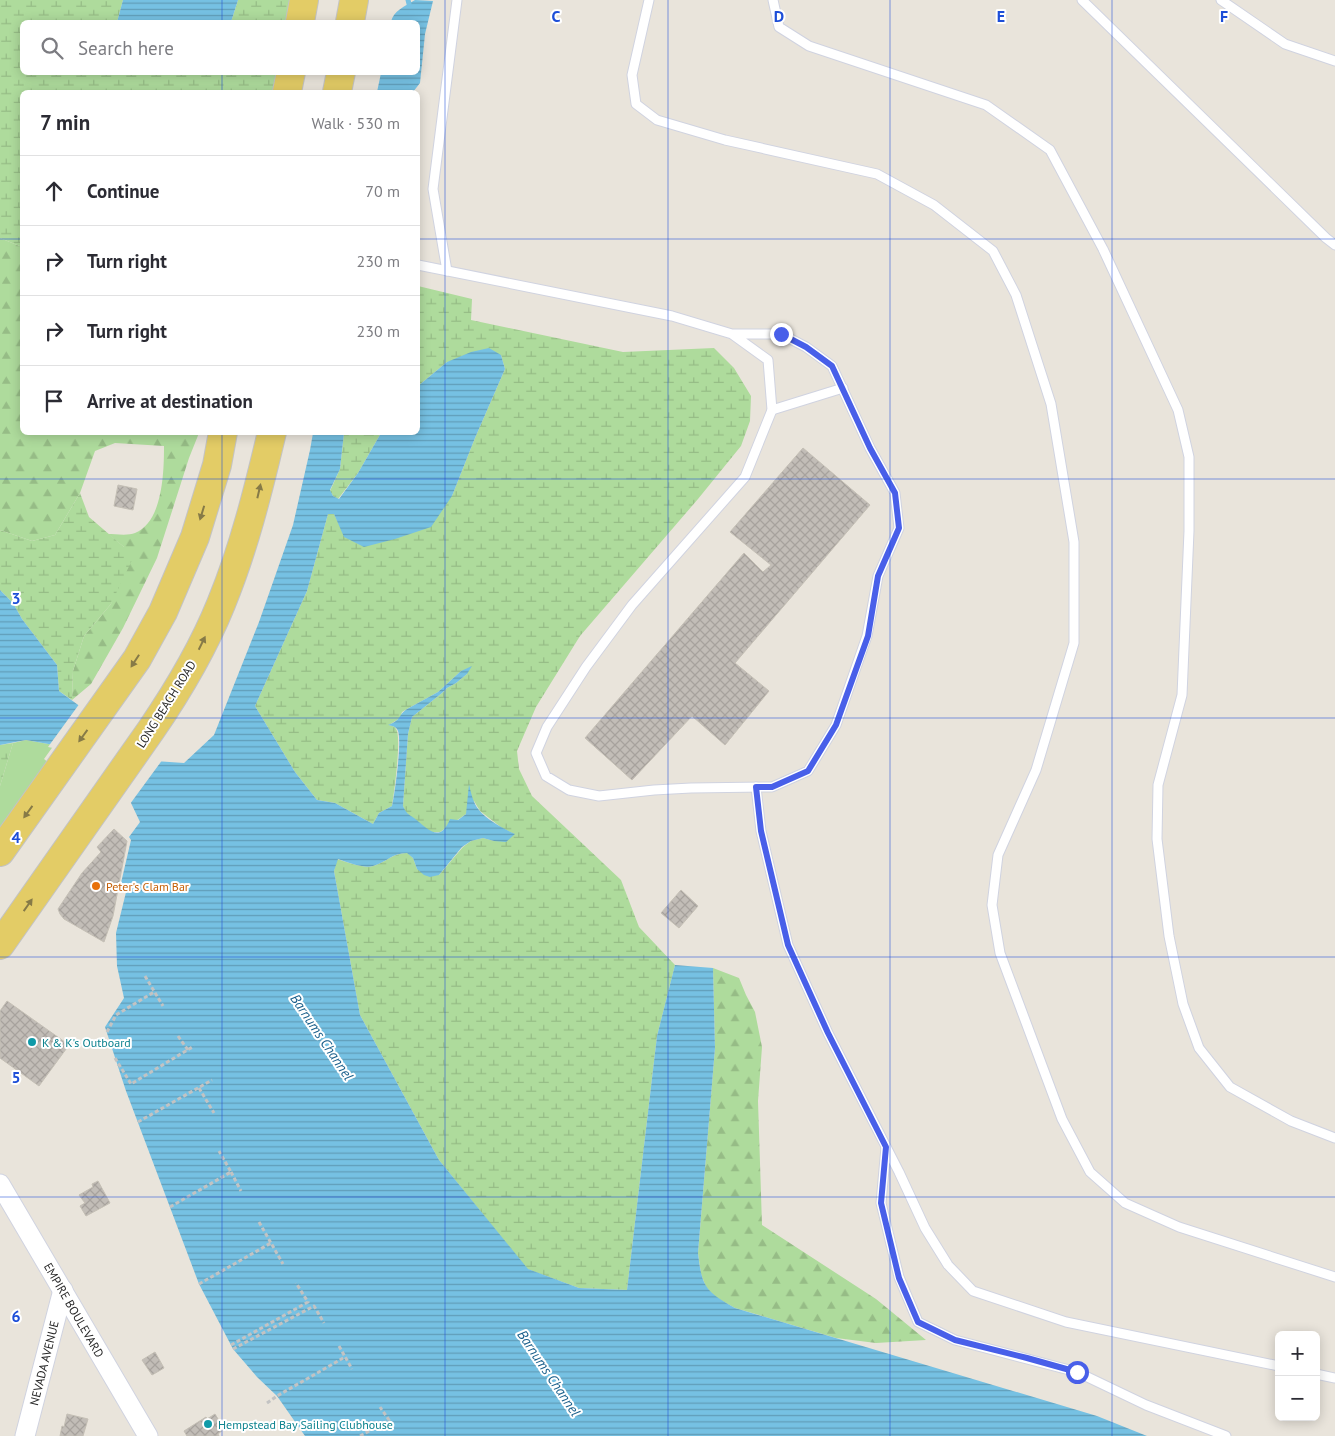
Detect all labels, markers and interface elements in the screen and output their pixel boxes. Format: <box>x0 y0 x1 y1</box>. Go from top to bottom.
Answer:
text: C <box>552 6 561 26</box>
text: D <box>774 6 784 26</box>
text: E <box>997 6 1005 26</box>
text: F <box>1220 6 1228 26</box>
search box <box>20 20 420 75</box>
icon: search <box>38 34 66 62</box>
text: Search here <box>78 36 174 60</box>
text: 7 min <box>40 109 90 136</box>
text: Walk · 530 m <box>311 113 400 133</box>
icon: ahead <box>40 177 68 205</box>
text: Continue <box>87 179 159 203</box>
text: 70 m <box>365 181 400 201</box>
icon: right <box>40 247 68 275</box>
text: Turn right <box>87 249 167 273</box>
text: 230 m <box>357 251 400 271</box>
icon: right <box>40 317 68 345</box>
text: Turn right <box>87 319 167 343</box>
text: 230 m <box>357 321 400 341</box>
route end <box>770 323 793 346</box>
icon: arrive <box>40 387 68 415</box>
text: Arrive at destination <box>87 389 253 413</box>
one-way arrow <box>255 483 263 498</box>
one-way arrow <box>197 506 205 521</box>
text: 3 <box>11 588 21 608</box>
one-way arrow <box>198 635 206 650</box>
one-way arrow <box>131 655 140 668</box>
street label: LONG BEACH ROAD <box>133 658 199 750</box>
one-way arrow <box>78 729 88 743</box>
one-way arrow <box>23 806 33 819</box>
text: 4 <box>11 827 21 847</box>
place label: Peter's Clam Bar <box>106 879 189 894</box>
marker: Peter's Clam Bar <box>90 880 102 892</box>
one-way arrow <box>23 898 33 912</box>
water label: Barnums Channel <box>286 990 358 1084</box>
place label: K & K's Outboard <box>42 1035 131 1050</box>
marker: K & K's Outboard <box>26 1036 38 1048</box>
text: 5 <box>11 1067 21 1087</box>
street label: EMPIRE BOULEVARD <box>41 1260 107 1360</box>
text: 6 <box>11 1306 21 1326</box>
street label: NEVADA AVENUE <box>26 1319 62 1407</box>
water label: Barnums Channel <box>513 1326 585 1420</box>
map controls <box>1275 1331 1320 1421</box>
button: + <box>1275 1331 1320 1376</box>
route start <box>1066 1361 1089 1384</box>
button: − <box>1275 1376 1320 1421</box>
place label: Hempstead Bay Sailing Clubhouse <box>218 1417 393 1432</box>
marker: Hempstead Bay Sailing Clubhouse <box>202 1418 214 1430</box>

